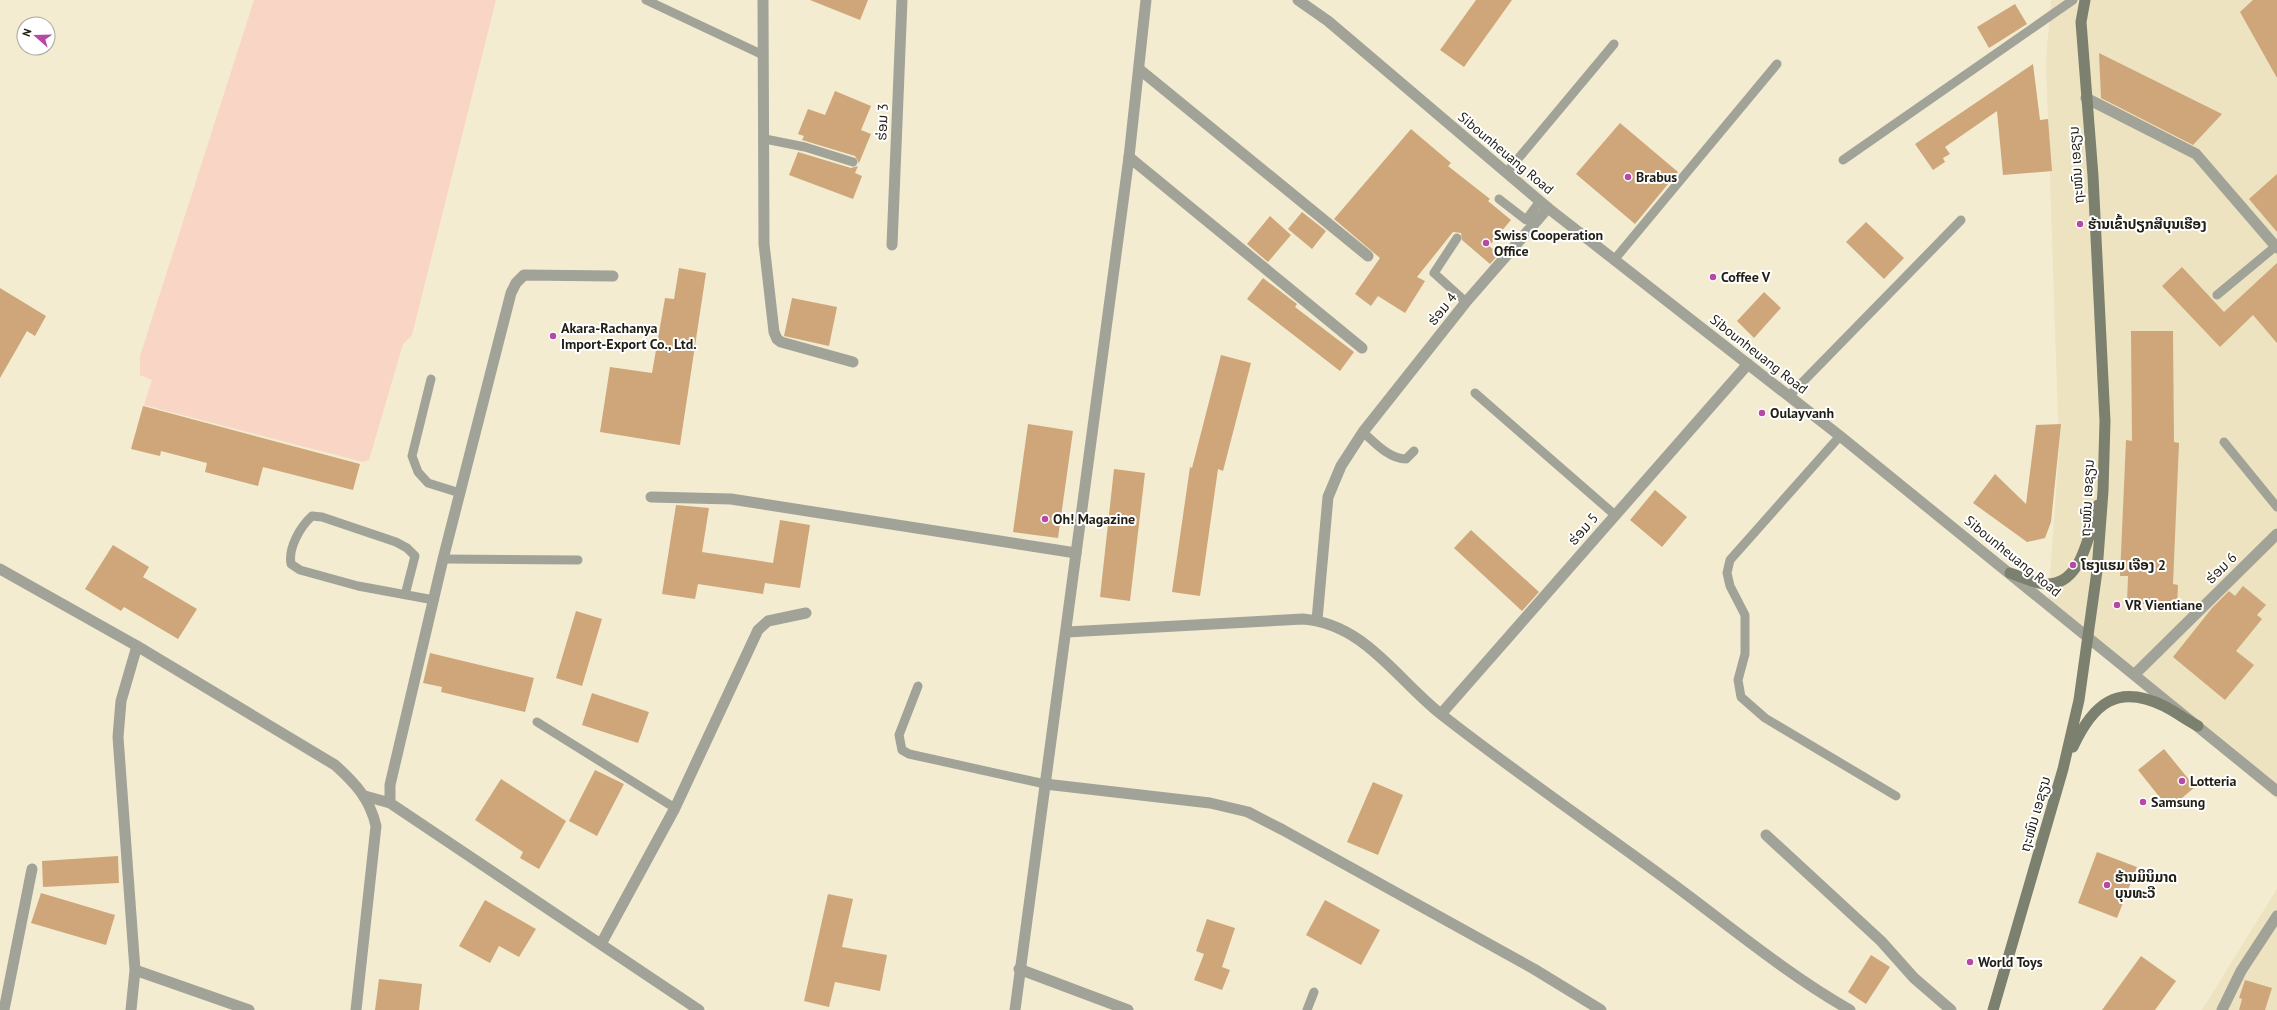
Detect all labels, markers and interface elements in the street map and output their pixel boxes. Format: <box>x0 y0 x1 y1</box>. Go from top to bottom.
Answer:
north arrow <box>16 16 56 56</box>
text: N <box>19 27 34 38</box>
street label: ຮ່ອມ 3 <box>872 103 892 141</box>
street label: Sibounheuang Road <box>1455 108 1557 198</box>
street label: ຖະໜົນ ເອຊຽນ <box>2064 126 2088 204</box>
place label: Brabus <box>1636 168 1677 186</box>
marker: Brabus <box>1623 172 1633 182</box>
place label: ຮ້ານເຂົ້າປຽກສີບຸນເຮືອງ <box>2088 213 2207 233</box>
marker: ຮ້ານເຂົ້າປຽກສີບຸນເຮືອງ <box>2075 219 2085 229</box>
place label: Swiss Cooperation Office <box>1494 226 1603 260</box>
marker: Swiss Cooperation Office <box>1481 238 1491 248</box>
place label: Coffee V <box>1721 268 1771 286</box>
marker: Coffee V <box>1708 272 1718 282</box>
street label: ຮ່ອມ 4 <box>1423 289 1461 329</box>
street label: Sibounheuang Road <box>1706 310 1812 398</box>
place label: Akara-Rachanya Import-Export Co., Ltd. <box>561 319 697 353</box>
marker: Akara-Rachanya Import-Export Co., Ltd. <box>548 331 558 341</box>
place label: Oulayvanh <box>1770 404 1834 422</box>
marker: Oulayvanh <box>1757 408 1767 418</box>
street label: ຖະໜົນ ເອຊຽນ <box>2076 459 2098 537</box>
street label: ຮ່ອມ 5 <box>1564 509 1602 549</box>
place label: Oh! Magazine <box>1053 510 1135 528</box>
street label: Sibounheuang Road <box>1961 511 2065 601</box>
marker: Oh! Magazine <box>1040 514 1050 524</box>
street label: ຮ່ອມ 6 <box>2201 548 2241 588</box>
place label: ໂຮງແຮມ ເຈືອງ 2 <box>2080 556 2166 574</box>
marker: ໂຮງແຮມ ເຈືອງ 2 <box>2068 560 2078 570</box>
place label: VR Vientiane <box>2124 596 2202 614</box>
marker: VR Vientiane <box>2112 600 2122 610</box>
place label: Lotteria <box>2190 772 2237 790</box>
street label: ຖະໜົນ ເອຊຽນ <box>2016 774 2054 854</box>
marker: Lotteria <box>2177 776 2187 786</box>
place label: Samsung <box>2151 793 2205 811</box>
marker: Samsung <box>2138 797 2148 807</box>
place label: ຮ້ານມິນິມາດ ບຸນທະວີ <box>2115 868 2177 902</box>
marker: ຮ້ານມິນິມາດ ບຸນທະວີ <box>2102 880 2112 890</box>
place label: World Toys <box>1978 953 2043 971</box>
marker: World Toys <box>1965 957 1975 967</box>

